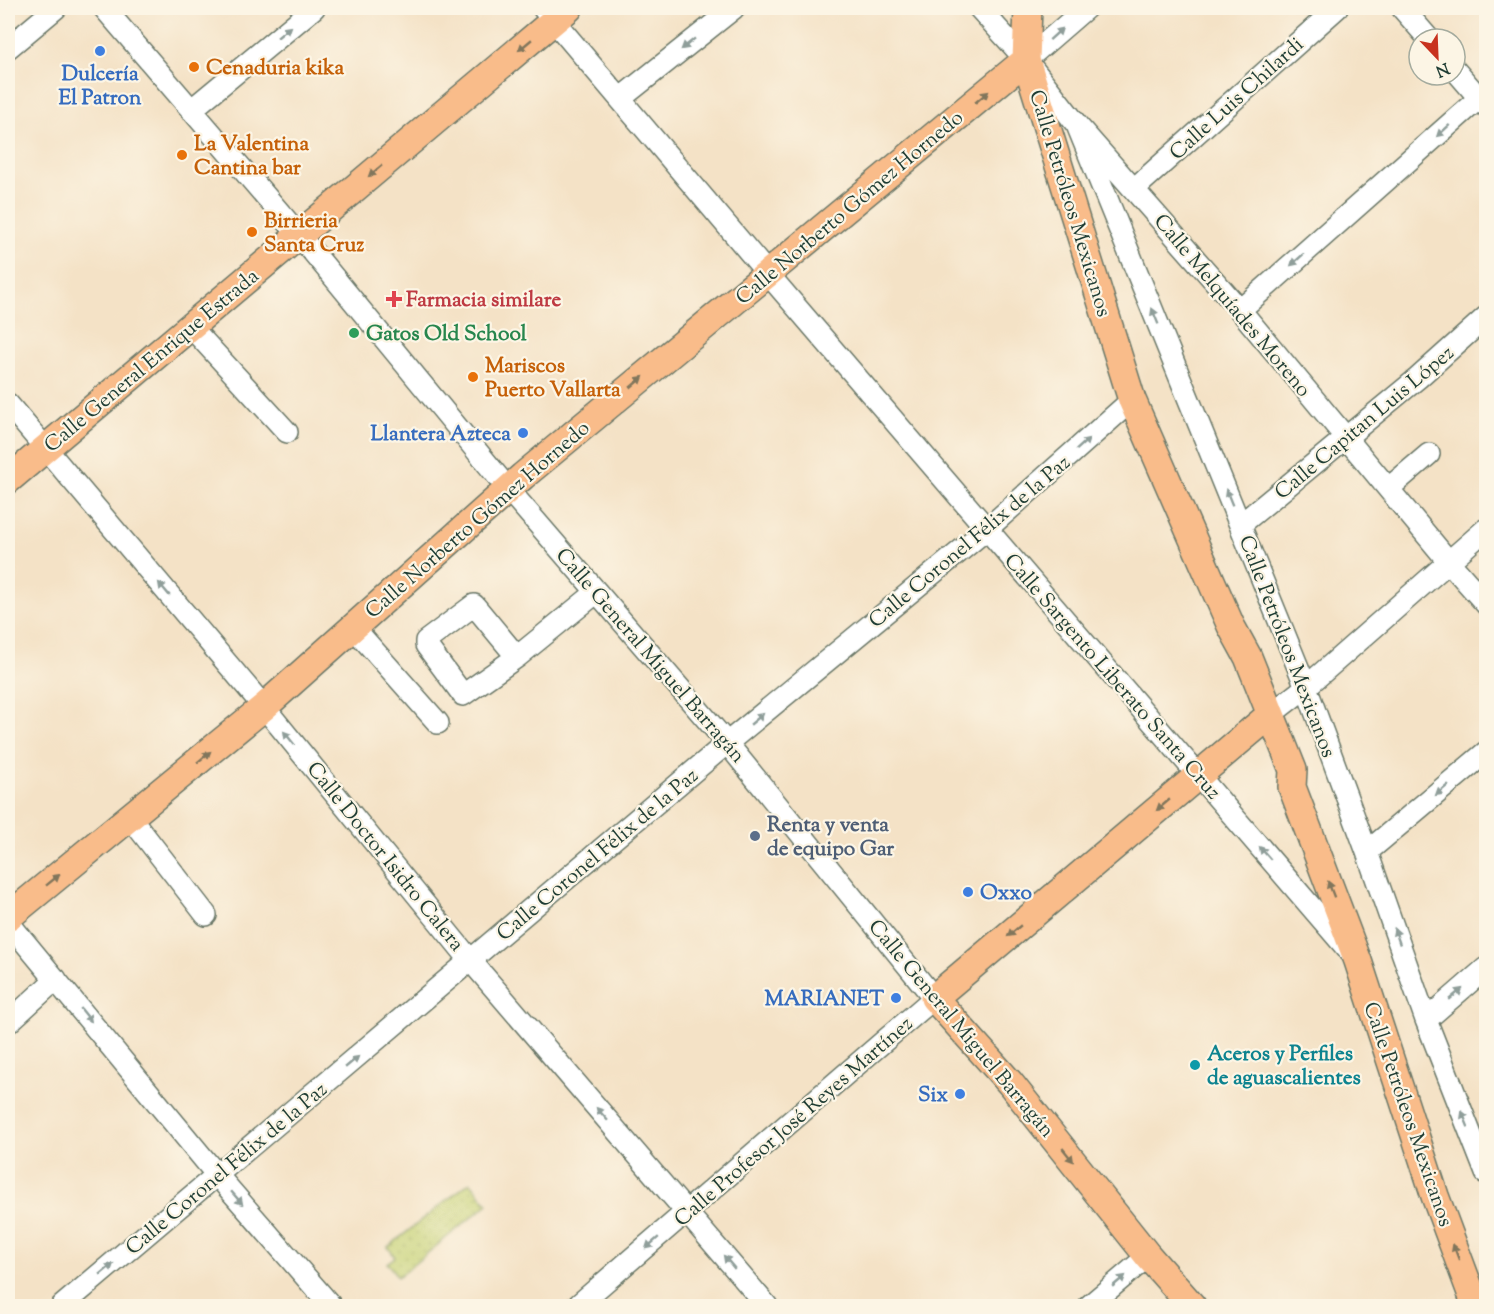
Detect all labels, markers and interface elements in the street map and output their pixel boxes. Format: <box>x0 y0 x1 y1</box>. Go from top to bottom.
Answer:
one-way arrow <box>276 26 291 39</box>
north arrow <box>1407 27 1467 87</box>
one-way arrow <box>1048 28 1063 41</box>
street label: Calle Luis Chilardi <box>1163 31 1311 168</box>
one-way arrow <box>518 38 533 51</box>
one-way arrow <box>680 38 696 51</box>
marker: Dulcería El Patron <box>93 44 107 58</box>
place label: Cenaduria kika <box>206 54 345 84</box>
text: N <box>1431 55 1452 82</box>
place label: Dulcería El Patron <box>59 60 142 114</box>
marker: Cenaduria kika <box>187 60 201 74</box>
street label: Calle Petróleos Mexicanos <box>1020 86 1118 321</box>
one-way arrow <box>974 91 990 104</box>
street label: Calle Norberto Gómez Hornedo <box>730 104 971 313</box>
one-way arrow <box>1435 124 1450 138</box>
place label: La Valentina Cantina bar <box>194 130 309 184</box>
marker: La Valentina Cantina bar <box>175 148 189 162</box>
one-way arrow <box>368 164 383 177</box>
place label: Birrieria Santa Cruz <box>264 207 364 261</box>
street label: Calle Melquíades Moreno <box>1146 208 1317 405</box>
marker: Birrieria Santa Cruz <box>245 225 259 239</box>
one-way arrow <box>1290 253 1305 266</box>
street label: Calle General Enrique Estrada <box>38 262 266 461</box>
place label: Farmacia similare <box>406 286 562 316</box>
marker: Farmacia similare <box>387 292 401 306</box>
one-way arrow <box>1150 307 1159 325</box>
place label: Gatos Old School <box>366 320 527 350</box>
marker: Gatos Old School <box>347 326 361 340</box>
street label: Calle Capitan Luis López <box>1269 339 1462 508</box>
place label: Mariscos Puerto Vallarta <box>485 352 621 406</box>
marker: Mariscos Puerto Vallarta <box>466 370 480 384</box>
one-way arrow <box>629 376 644 389</box>
street label: Calle Norberto Gómez Hornedo <box>359 414 597 627</box>
place label: Llantera Azteca <box>370 420 511 450</box>
marker: Llantera Azteca <box>516 426 530 440</box>
one-way arrow <box>1075 438 1090 451</box>
street label: Calle Coronel Félix de la Paz <box>863 449 1078 636</box>
one-way arrow <box>1224 487 1234 505</box>
street label: Calle Petróleos Mexicanos <box>1230 531 1342 762</box>
street label: Calle General Miguel Barragán <box>547 542 752 771</box>
street label: Calle Sargento Liberato Santa Cruz <box>996 548 1227 807</box>
one-way arrow <box>157 581 170 597</box>
one-way arrow <box>749 712 765 725</box>
one-way arrow <box>283 730 296 746</box>
one-way arrow <box>196 751 211 763</box>
street label: Calle Doctor Isidro Calera <box>298 756 471 959</box>
street label: Calle Coronel Félix de la Paz <box>491 762 706 949</box>
one-way arrow <box>1435 783 1450 796</box>
one-way arrow <box>1155 798 1171 811</box>
place label: Renta y venta de equipo Gar <box>767 811 894 865</box>
marker: Renta y venta de equipo Gar <box>748 829 762 843</box>
one-way arrow <box>1259 846 1272 861</box>
one-way arrow <box>45 874 61 887</box>
place label: Oxxo <box>980 879 1033 909</box>
one-way arrow <box>1325 880 1335 898</box>
marker: Oxxo <box>961 885 975 899</box>
street label: Calle General Miguel Barragán <box>860 914 1061 1145</box>
one-way arrow <box>1007 924 1022 937</box>
one-way arrow <box>1391 927 1401 945</box>
place label: MARIANET <box>764 985 884 1015</box>
one-way arrow <box>1448 988 1463 1001</box>
marker: MARIANET <box>889 991 903 1005</box>
street label: Calle Petróleos Mexicanos <box>1355 998 1460 1231</box>
one-way arrow <box>79 1007 92 1023</box>
street label: Calle Profesor José Reyes Martínez <box>668 1010 920 1235</box>
place label: Aceros y Perfiles de aguascalientes <box>1207 1040 1361 1094</box>
one-way arrow <box>344 1055 360 1068</box>
marker: Aceros y Perfiles de aguascalientes <box>1188 1058 1202 1072</box>
street label: Calle Coronel Félix de la Paz <box>120 1076 335 1263</box>
place label: Six <box>918 1081 948 1111</box>
marker: Six <box>953 1087 967 1101</box>
one-way arrow <box>596 1107 609 1122</box>
one-way arrow <box>1460 1109 1470 1127</box>
one-way arrow <box>1061 1147 1073 1162</box>
one-way arrow <box>230 1190 243 1205</box>
one-way arrow <box>645 1236 660 1249</box>
one-way arrow <box>1450 1243 1460 1261</box>
one-way arrow <box>722 1254 735 1270</box>
one-way arrow <box>99 1262 115 1275</box>
one-way arrow <box>1111 1275 1126 1288</box>

